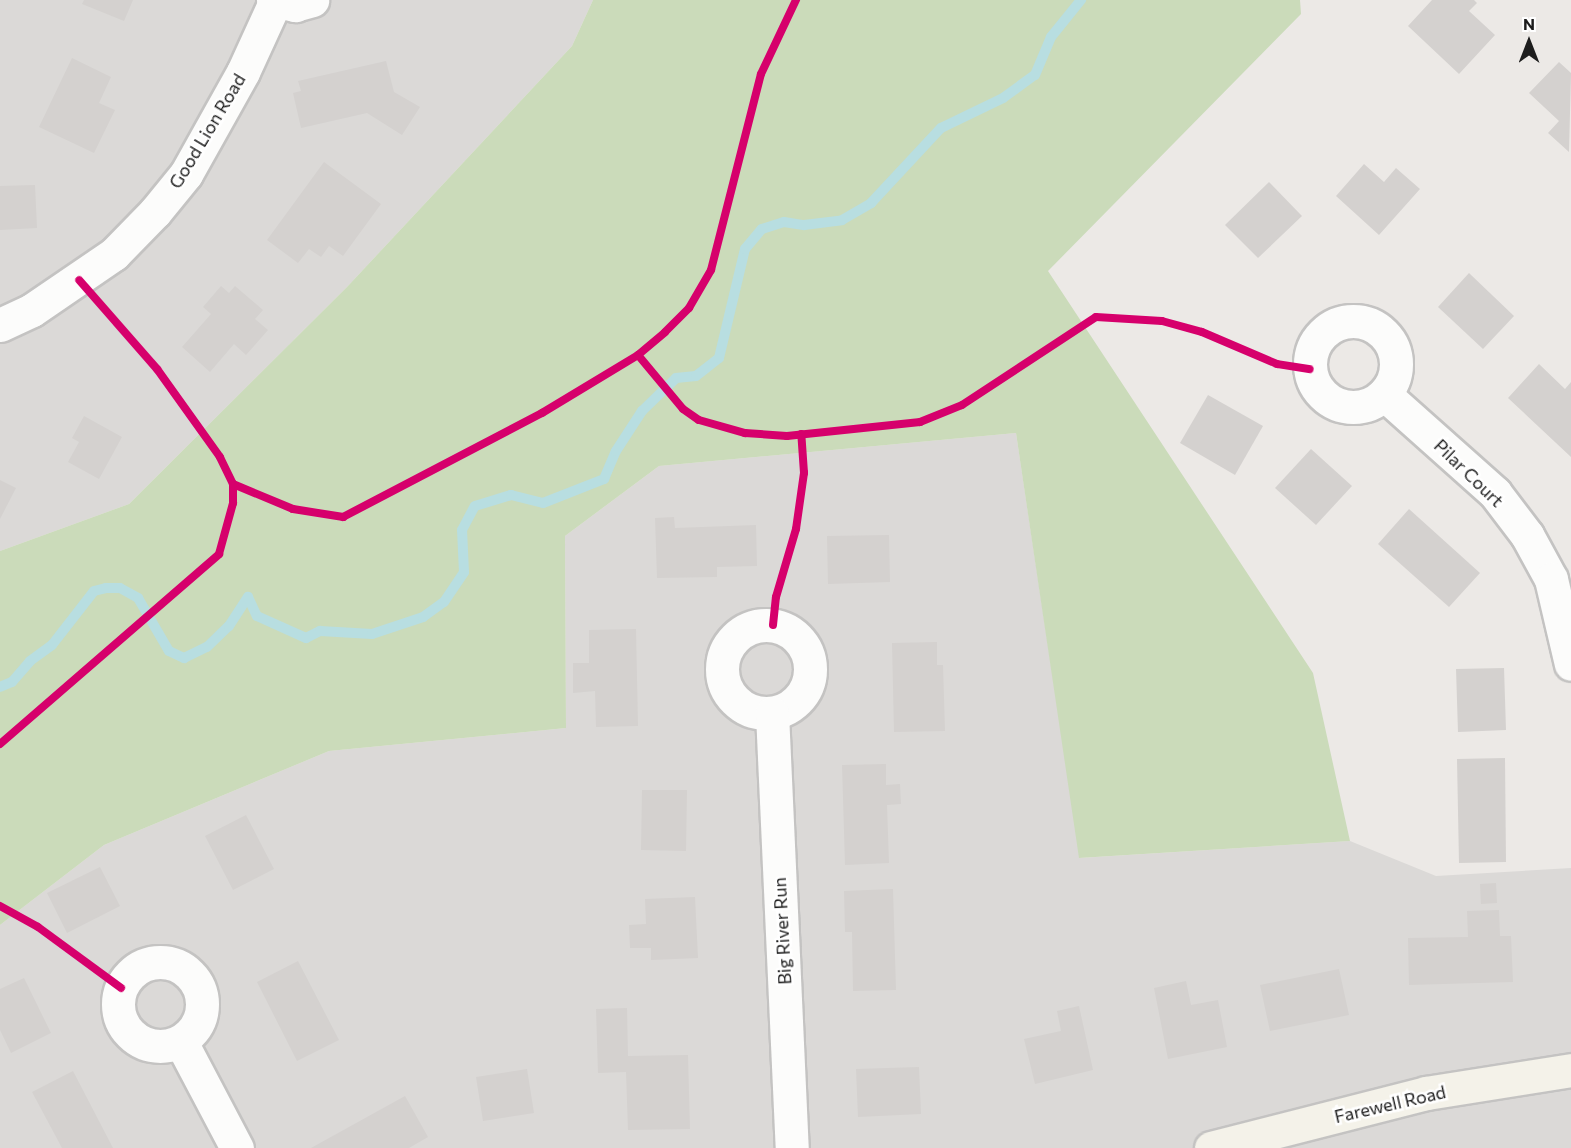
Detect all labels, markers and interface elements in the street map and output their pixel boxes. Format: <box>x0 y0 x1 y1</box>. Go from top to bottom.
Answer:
north arrow <box>1499 12 1559 72</box>
text: N <box>1523 14 1535 33</box>
street label: Good Lion Road <box>164 70 250 192</box>
street label: Pilar Court <box>1430 435 1508 511</box>
street label: Big River Run <box>768 877 796 985</box>
street label: Farewell Road <box>1332 1081 1448 1127</box>

